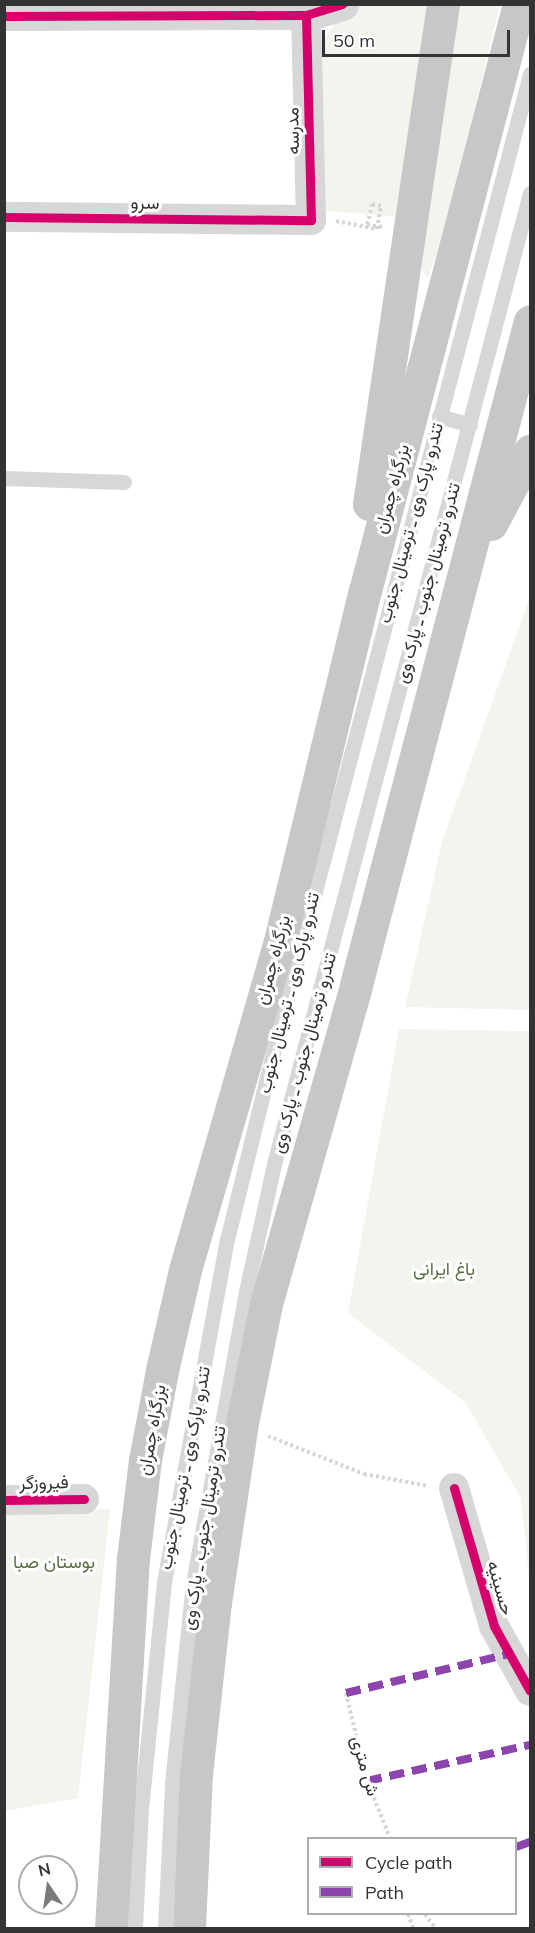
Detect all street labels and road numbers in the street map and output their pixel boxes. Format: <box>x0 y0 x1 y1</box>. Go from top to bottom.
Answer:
street label: مدرسه <box>282 107 304 155</box>
street label: سرو <box>130 192 160 214</box>
street label: تندرو پارک وی ـ ترمینال جنوب <box>374 420 448 626</box>
street label: بزرگراه چمران <box>370 442 414 536</box>
street label: تندرو ترمینال جنوب ـ پارک وی <box>391 480 465 686</box>
street label: تندرو پارک وی ـ ترمینال جنوب <box>254 890 324 1096</box>
street label: بزرگراه چمران <box>251 913 295 1007</box>
street label: تندرو ترمینال جنوب ـ پارک وی <box>267 950 341 1156</box>
street label: تندرو پارک وی ـ ترمینال جنوب <box>155 1365 215 1571</box>
street label: بزرگراه چمران <box>133 1383 171 1477</box>
street label: تندرو ترمینال جنوب ـ پارک وی <box>177 1424 231 1632</box>
street label: فیروزگر <box>19 1472 69 1494</box>
street label: حسینیه <box>482 1558 518 1618</box>
street label: ش متری <box>346 1733 384 1799</box>

